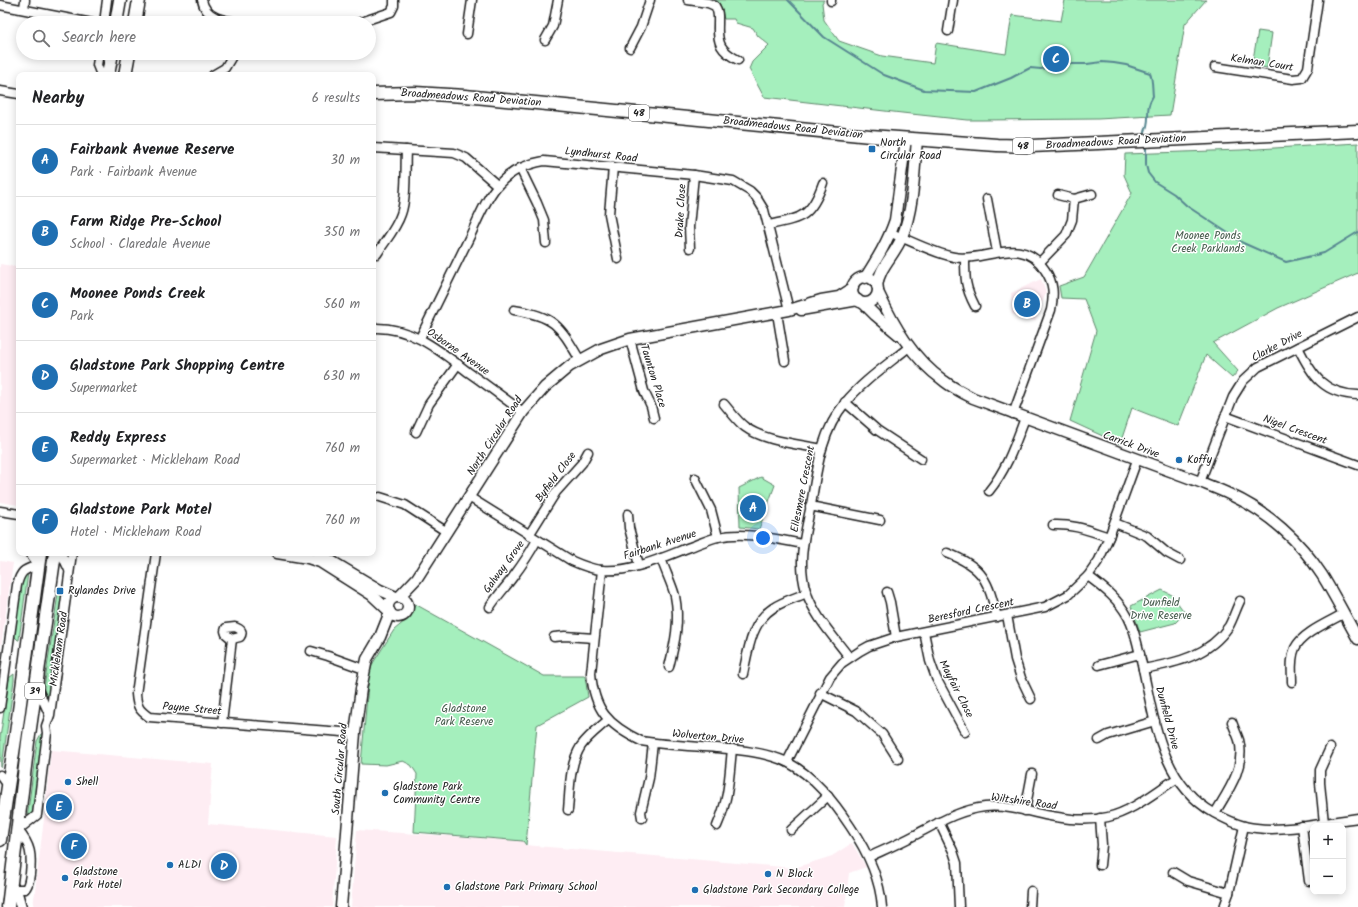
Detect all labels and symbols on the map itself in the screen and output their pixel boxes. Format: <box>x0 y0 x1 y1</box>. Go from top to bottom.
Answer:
pin: C <box>1043 44 1069 74</box>
street label: Kelman Court <box>1229 49 1295 77</box>
street label: Broadmeadows Road Deviation <box>400 84 542 112</box>
road number: 48 <box>629 105 649 121</box>
street label: Broadmeadows Road Deviation <box>722 112 864 144</box>
street label: Broadmeadows Road Deviation <box>1045 129 1187 155</box>
place label: North Circular Road <box>880 134 942 165</box>
road number: 48 <box>1013 138 1033 154</box>
street label: Lyndhurst Road <box>564 142 639 168</box>
marker: North Circular Road <box>867 144 877 154</box>
street label: Drake Close <box>671 183 691 239</box>
park label: Moonee Ponds Creek Parklands <box>1171 227 1245 258</box>
pin: B <box>1014 289 1040 319</box>
street label: Osborne Avenue <box>423 324 493 380</box>
street label: Clarke Drive <box>1248 325 1306 367</box>
street label: Taunton Place <box>635 342 671 410</box>
street label: North Circular Road <box>462 392 528 479</box>
street label: Nigel Crescent <box>1260 410 1330 450</box>
street label: Carrick Drive <box>1100 426 1162 464</box>
street label: Ellesmere Crescent <box>786 443 820 534</box>
street label: Byfield Close <box>531 448 581 506</box>
place label: Koffy <box>1187 451 1213 469</box>
marker: Koffy <box>1174 455 1184 465</box>
pin: A <box>740 493 766 523</box>
street label: Fairbank Avenue <box>621 525 699 565</box>
your location <box>753 528 773 548</box>
street label: Galway Grove <box>479 537 529 597</box>
place label: Rylandes Drive <box>68 582 136 600</box>
marker: Rylandes Drive <box>55 586 65 596</box>
street label: Beresford Crescent <box>926 593 1016 629</box>
park label: Dunfield Drive Reserve <box>1130 594 1192 625</box>
street label: Mickleham Road <box>45 610 73 688</box>
street label: Mayfair Close <box>934 657 978 721</box>
road number: 39 <box>25 683 45 699</box>
street label: Dunfield Drive <box>1150 684 1184 752</box>
street label: Payne Street <box>162 697 223 721</box>
park label: Gladstone Park Reserve <box>435 700 493 731</box>
street label: South Circular Road <box>327 722 353 815</box>
street label: Wolverton Drive <box>671 725 745 749</box>
place label: Shell <box>76 773 98 791</box>
marker: Shell <box>63 777 73 787</box>
place label: Gladstone Park Community Centre <box>393 778 480 809</box>
marker: Gladstone Park Community Centre <box>380 788 390 798</box>
street label: Wiltshire Road <box>990 788 1059 816</box>
pin: E <box>46 792 72 822</box>
pin: F <box>61 831 87 861</box>
pin: D <box>211 851 237 881</box>
place label: ALDI <box>178 856 201 874</box>
marker: ALDI <box>165 860 175 870</box>
place label: Gladstone Park Hotel <box>73 863 122 894</box>
place label: N Block <box>776 865 813 883</box>
marker: N Block <box>763 869 773 879</box>
marker: Gladstone Park Hotel <box>60 873 70 883</box>
place label: Gladstone Park Primary School <box>455 878 598 896</box>
place label: Gladstone Park Secondary College <box>703 881 859 899</box>
marker: Gladstone Park Primary School <box>442 882 452 892</box>
marker: Gladstone Park Secondary College <box>690 885 700 895</box>

